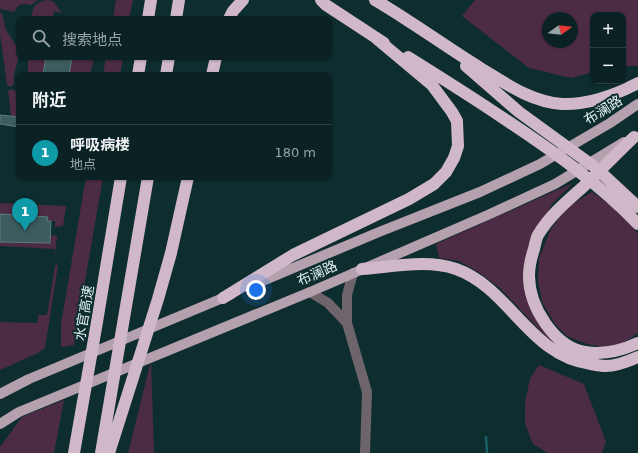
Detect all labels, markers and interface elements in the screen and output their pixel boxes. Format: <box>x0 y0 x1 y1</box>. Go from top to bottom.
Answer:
north arrow <box>542 12 578 48</box>
map controls <box>590 12 626 84</box>
button: + <box>590 12 626 48</box>
search box <box>16 16 332 60</box>
icon: search <box>30 27 52 49</box>
text: 搜索地点 <box>62 31 122 49</box>
button: − <box>590 48 626 84</box>
text: 附近 <box>32 90 66 110</box>
street label: 布澜路 <box>581 92 625 128</box>
text: 呼吸病楼 <box>70 136 130 154</box>
text: 1 <box>40 145 50 160</box>
text: 180 m <box>274 145 316 160</box>
text: 地点 <box>70 157 96 172</box>
pin: 1 <box>12 198 38 231</box>
street label: 布澜路 <box>295 257 339 289</box>
your location <box>246 280 266 300</box>
street label: 水官高速 <box>71 284 97 342</box>

